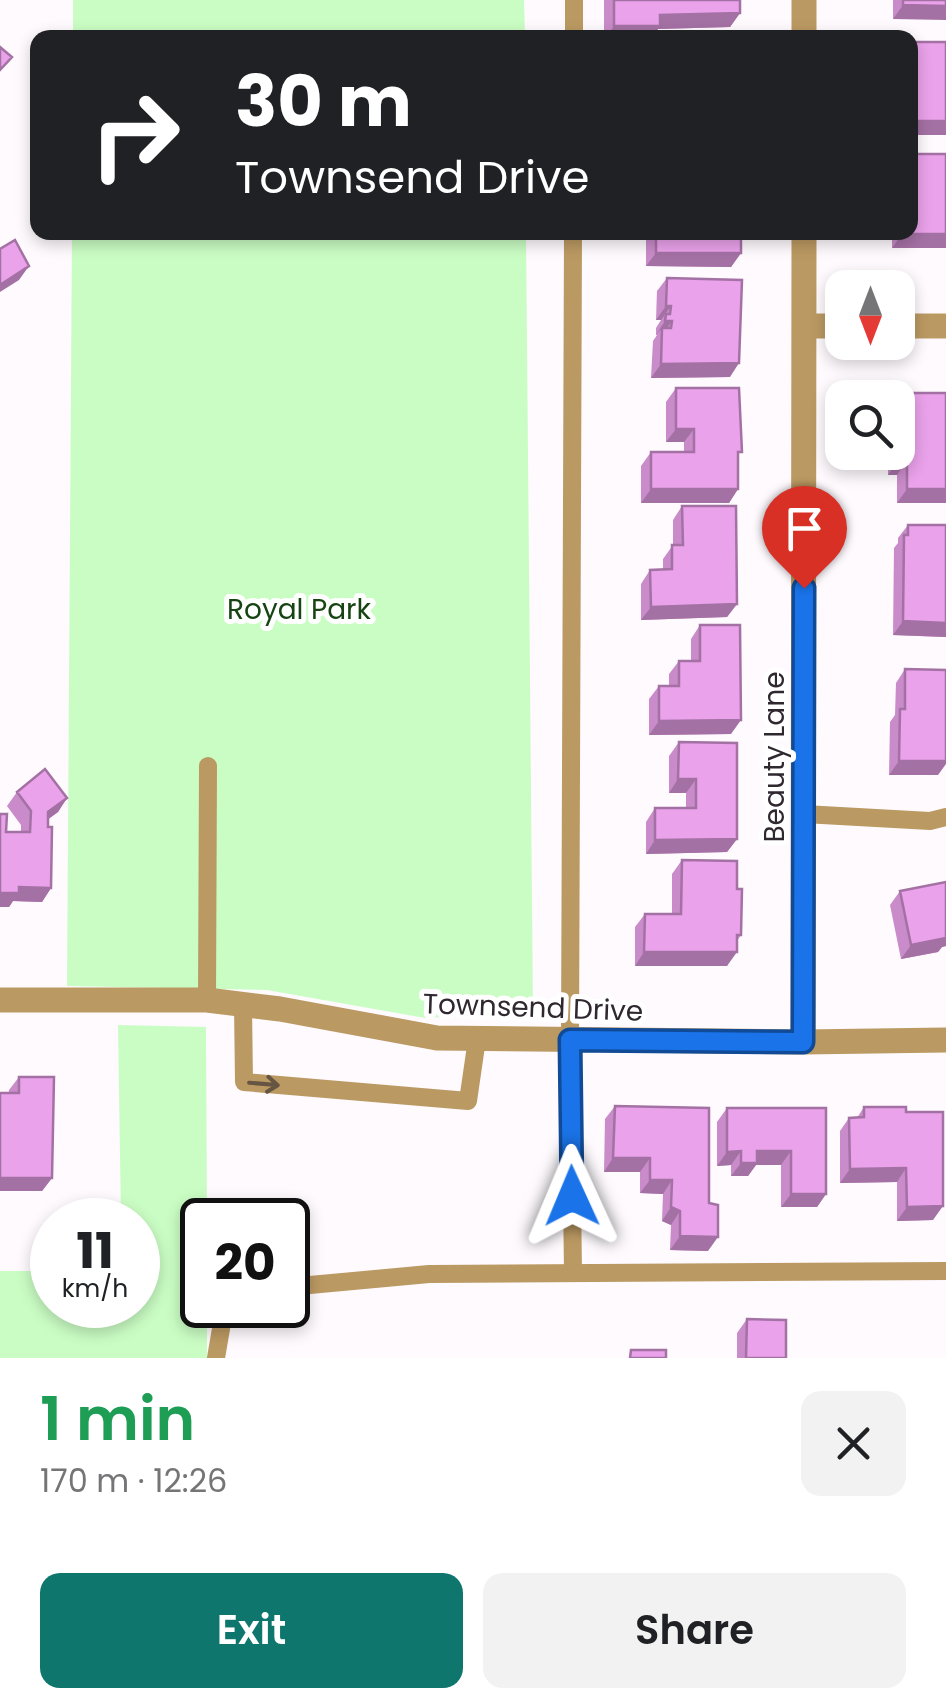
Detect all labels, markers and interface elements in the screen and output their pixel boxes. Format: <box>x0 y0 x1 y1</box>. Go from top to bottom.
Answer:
text: 30 m <box>235 52 412 151</box>
icon: right <box>70 70 200 200</box>
text: Townsend Drive <box>235 146 589 209</box>
north arrow <box>825 270 915 360</box>
map controls <box>825 270 915 470</box>
button: search <box>825 380 915 470</box>
pin <box>762 486 847 589</box>
icon: arrive <box>777 501 832 556</box>
park label: Royal Park <box>227 590 372 629</box>
street label: Beauty Lane <box>755 671 794 843</box>
street label: Townsend Drive <box>422 984 644 1031</box>
one-way arrow <box>247 1075 279 1094</box>
position arrow <box>520 1144 624 1248</box>
speed limit sign: 20 <box>180 1198 310 1328</box>
text: 11 <box>76 1215 114 1286</box>
text: km/h <box>62 1271 128 1306</box>
text: 1 min <box>40 1377 195 1461</box>
button: close <box>801 1391 906 1496</box>
text: 170 m · 12:26 <box>40 1458 227 1503</box>
button: Exit <box>40 1573 463 1688</box>
button: Share <box>483 1573 906 1688</box>

